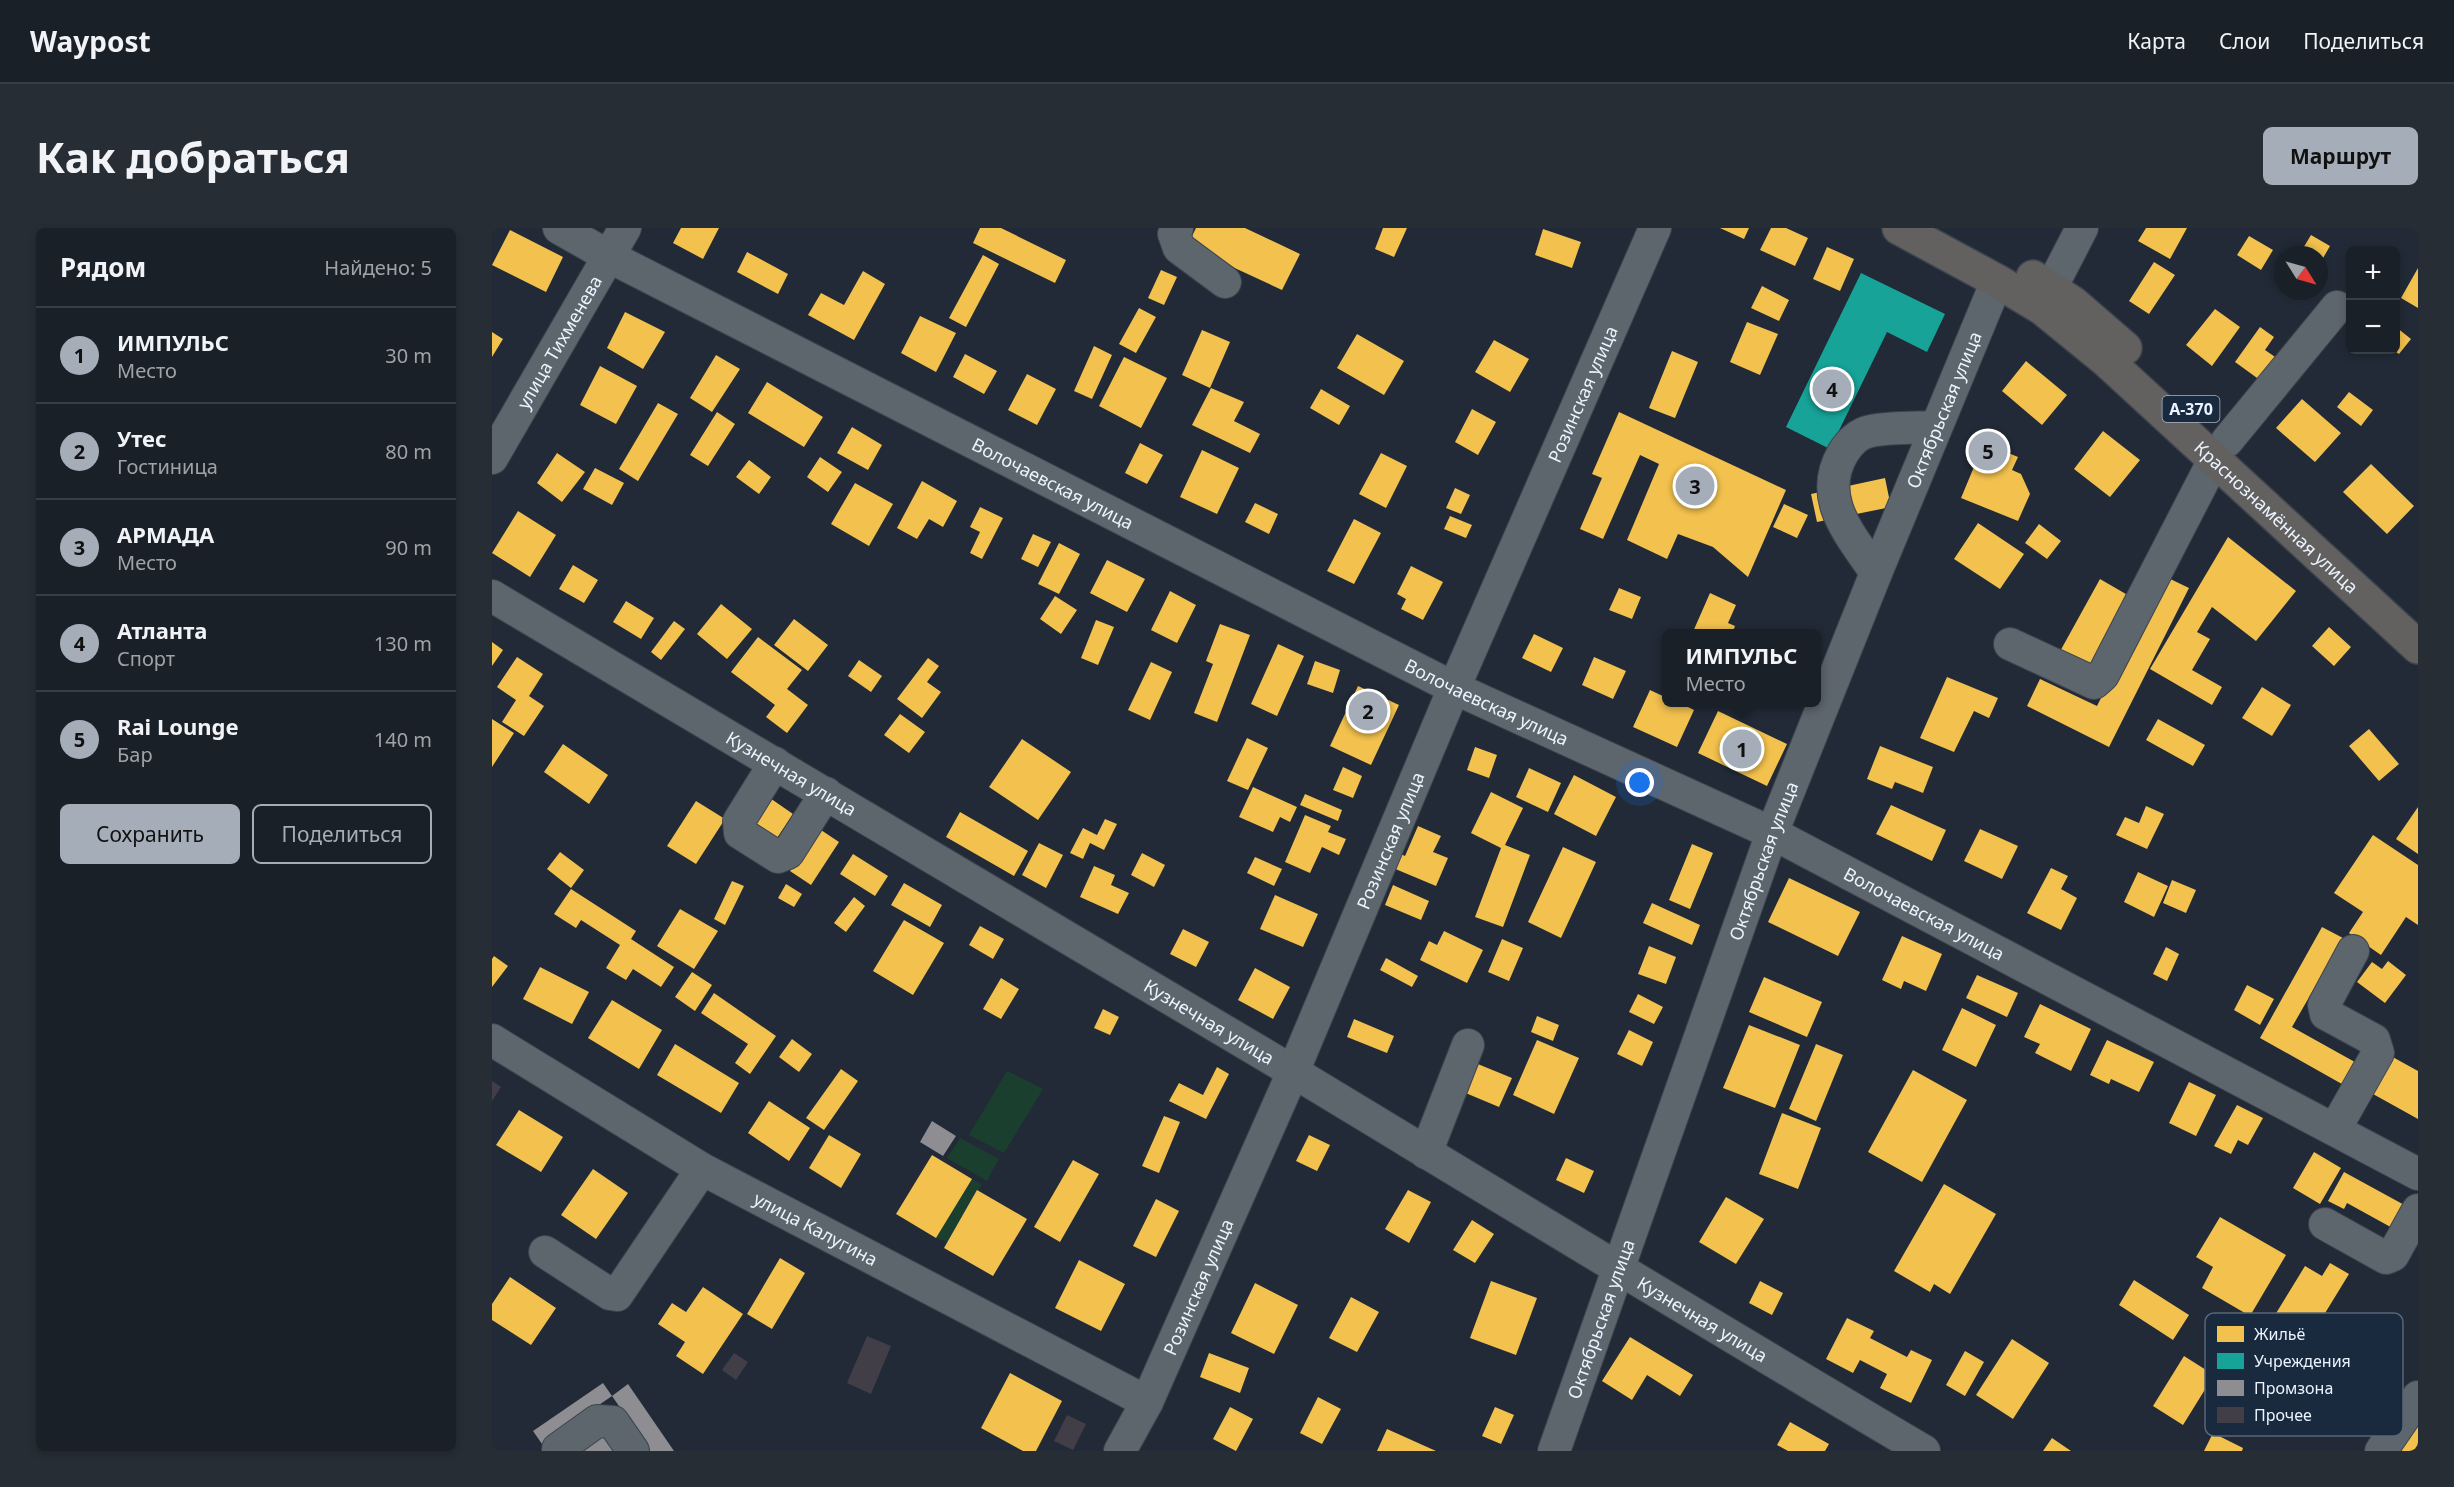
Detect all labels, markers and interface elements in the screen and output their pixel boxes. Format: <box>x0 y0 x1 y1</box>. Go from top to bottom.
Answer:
text: Waypost <box>30 22 151 60</box>
text: Карта <box>2127 27 2186 55</box>
text: Слои <box>2219 27 2270 55</box>
text: Поделиться <box>2303 27 2424 55</box>
button: Маршрут <box>2263 127 2418 185</box>
text: Как добраться <box>36 128 350 185</box>
north arrow <box>2274 246 2328 300</box>
map controls <box>2346 246 2400 354</box>
button: + <box>2346 246 2400 300</box>
text: Рядом <box>60 249 146 285</box>
text: Найдено: 5 <box>324 254 432 281</box>
street label: улица Тихменева <box>511 271 607 413</box>
button: − <box>2346 300 2400 354</box>
street label: Розинская улица <box>1542 322 1623 466</box>
text: ИМПУЛЬС <box>117 327 229 357</box>
street label: Октябрьская улица <box>1900 328 1987 492</box>
text: 1 <box>74 342 85 369</box>
text: 30 m <box>385 342 432 369</box>
text: Место <box>117 357 177 384</box>
pin: 4 <box>1812 366 1852 412</box>
road number: А-370 <box>2162 396 2220 422</box>
text: Утес <box>117 423 166 453</box>
pin: 5 <box>1968 428 2008 474</box>
street label: Волочаевская улица <box>968 432 1138 534</box>
street label: Краснознамённая улица <box>2189 435 2364 598</box>
text: 2 <box>74 438 85 465</box>
text: 80 m <box>385 438 432 465</box>
text: Гостиница <box>117 453 218 480</box>
pin: 3 <box>1676 464 1714 508</box>
text: АРМАДА <box>117 519 214 549</box>
text: 3 <box>74 534 85 561</box>
text: 90 m <box>385 534 432 561</box>
text: Место <box>117 549 177 576</box>
text: Атланта <box>117 615 208 645</box>
popup <box>1662 629 1821 707</box>
text: 4 <box>74 630 85 657</box>
text: 130 m <box>374 630 432 657</box>
text: ИМПУЛЬС <box>1686 640 1797 670</box>
text: Спорт <box>117 645 175 672</box>
street label: Волочаевская улица <box>1401 653 1573 751</box>
text: Место <box>1686 670 1746 697</box>
pin: 2 <box>1348 688 1388 734</box>
text: Rai Lounge <box>117 711 239 741</box>
street label: Кузнечная улица <box>722 725 861 821</box>
text: 5 <box>74 726 85 753</box>
text: 140 m <box>374 726 432 753</box>
pin: 1 <box>1722 726 1762 772</box>
text: Бар <box>117 741 153 768</box>
street label: Розинская улица <box>1351 768 1430 913</box>
your location <box>1625 768 1654 797</box>
street label: Октябрьская улица <box>1723 778 1803 944</box>
button: Сохранить <box>60 804 240 864</box>
button: Поделиться <box>252 804 432 864</box>
street label: Волочаевская улица <box>1840 861 2009 966</box>
street label: Кузнечная улица <box>1140 973 1279 1070</box>
street label: улица Калугина <box>750 1186 882 1271</box>
street label: Розинская улица <box>1157 1215 1239 1359</box>
street label: Октябрьская улица <box>1561 1236 1640 1402</box>
street label: Кузнечная улица <box>1633 1271 1772 1367</box>
legend <box>2205 1313 2403 1436</box>
text: Жильё <box>2254 1323 2306 1345</box>
text: Учреждения <box>2254 1350 2351 1372</box>
text: Промзона <box>2254 1377 2333 1399</box>
text: Прочее <box>2254 1404 2312 1426</box>

